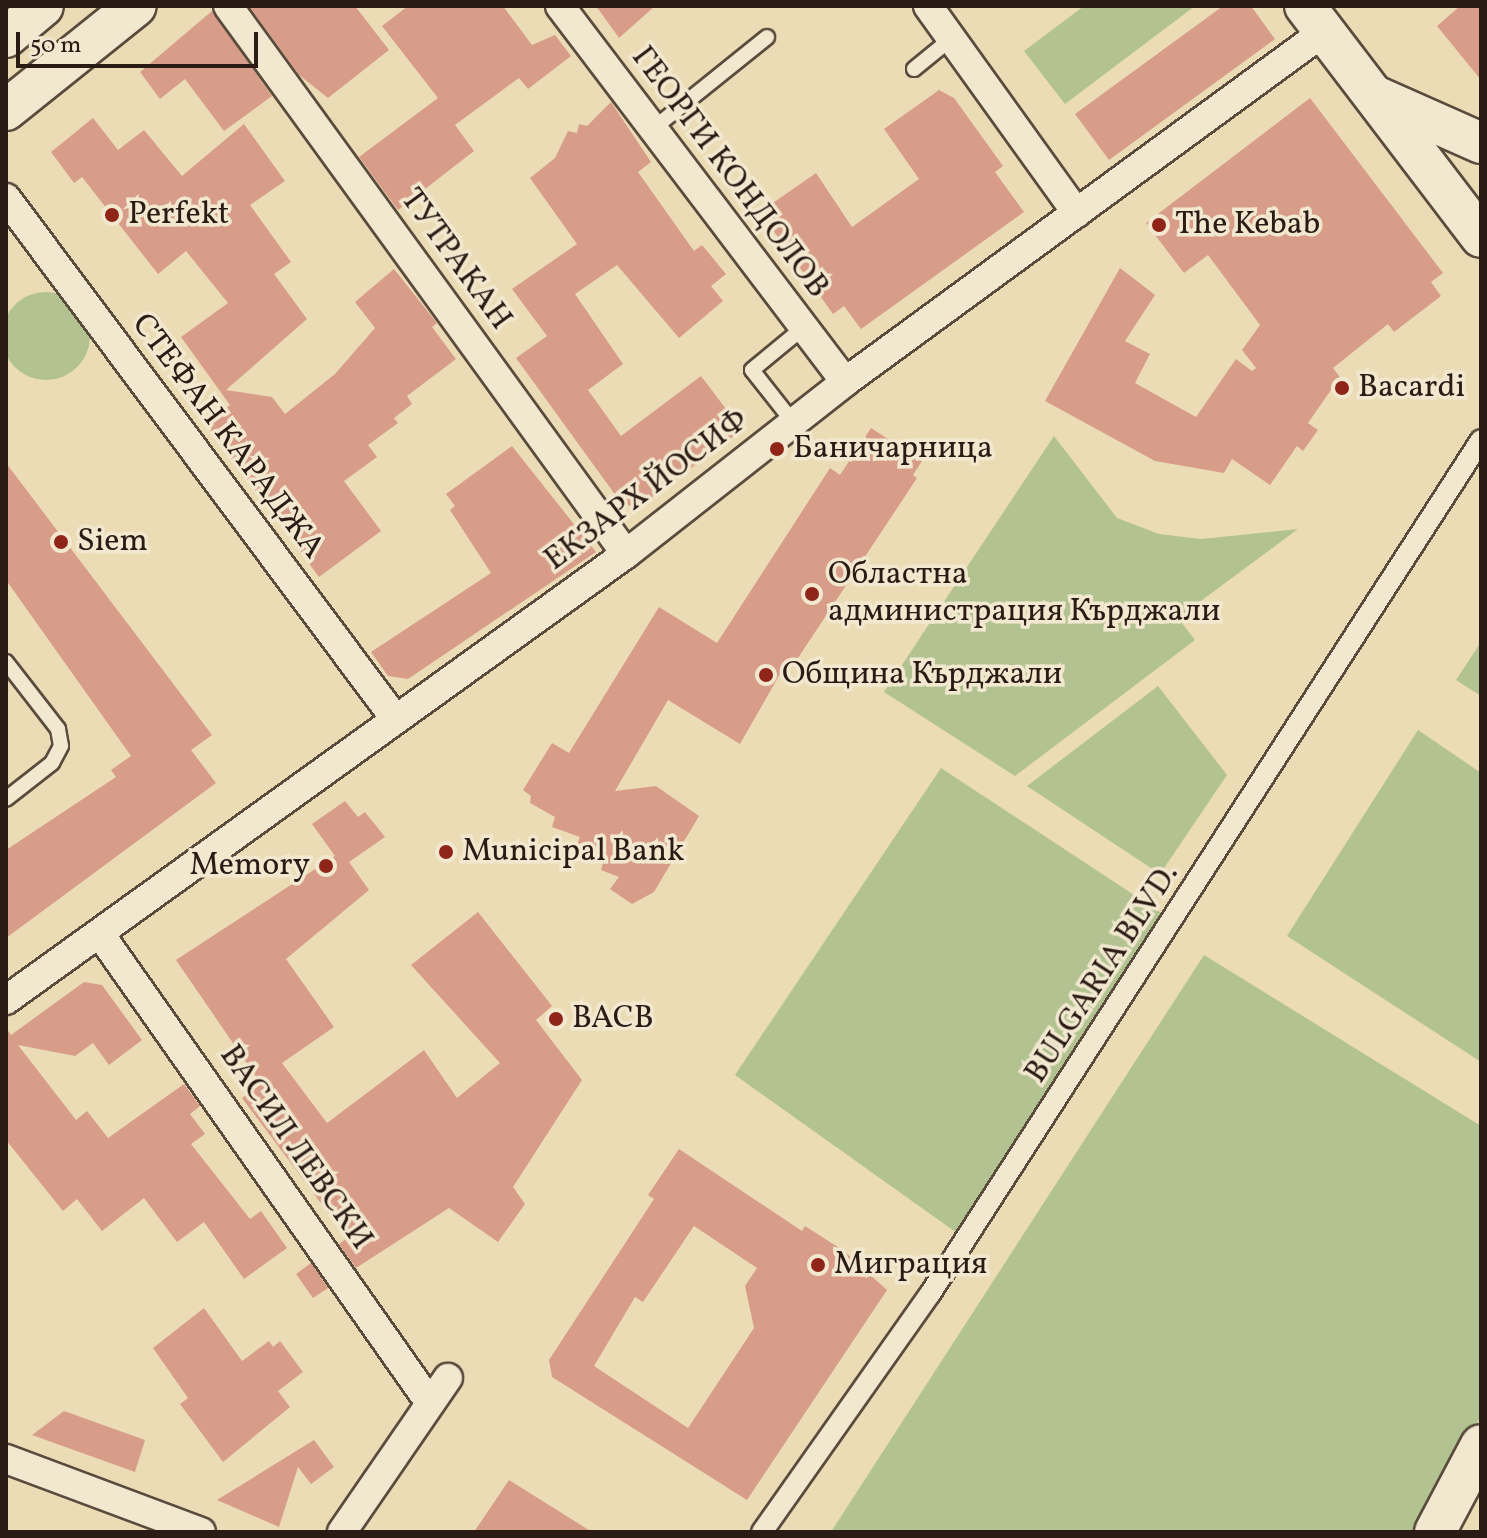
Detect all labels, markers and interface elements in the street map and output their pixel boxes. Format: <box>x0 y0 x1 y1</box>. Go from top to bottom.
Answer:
scale bar <box>20 16 262 66</box>
text: 50 m <box>30 29 82 63</box>
street label: ГЕОРГИ КОНДОЛОВ <box>622 40 836 306</box>
street label: ТУТРАКАН <box>391 182 519 338</box>
place label: Perfekt <box>128 196 229 234</box>
marker: Perfekt <box>103 206 121 224</box>
place label: The Kebab <box>1175 206 1320 244</box>
marker: The Kebab <box>1150 216 1168 234</box>
street label: СТЕФАН КАРАДЖА <box>122 307 332 567</box>
place label: Bacardi <box>1358 369 1465 407</box>
marker: Bacardi <box>1333 379 1351 397</box>
street label: ЕКЗАРХ ЙОСИФ <box>538 402 756 580</box>
place label: Баничарница <box>793 430 993 468</box>
marker: Баничарница <box>768 440 786 458</box>
place label: Siem <box>77 523 148 561</box>
marker: Siem <box>52 533 70 551</box>
place label: Областна администрация Кърджали <box>828 557 1220 632</box>
marker: Областна администрация Кърджали <box>803 585 821 603</box>
place label: Община Кърджали <box>782 656 1062 694</box>
marker: Община Кърджали <box>757 666 775 684</box>
place label: Municipal Bank <box>462 833 685 871</box>
marker: Municipal Bank <box>437 843 455 861</box>
place label: Memory <box>190 847 310 885</box>
marker: Memory <box>317 857 335 875</box>
street label: BULGARIA BLVD. <box>1018 857 1188 1091</box>
place label: BACB <box>572 1000 654 1038</box>
marker: BACB <box>547 1010 565 1028</box>
street label: ВАСИЛ ЛЕВСКИ <box>210 1038 380 1258</box>
place label: Миграция <box>834 1246 988 1284</box>
marker: Миграция <box>809 1256 827 1274</box>

